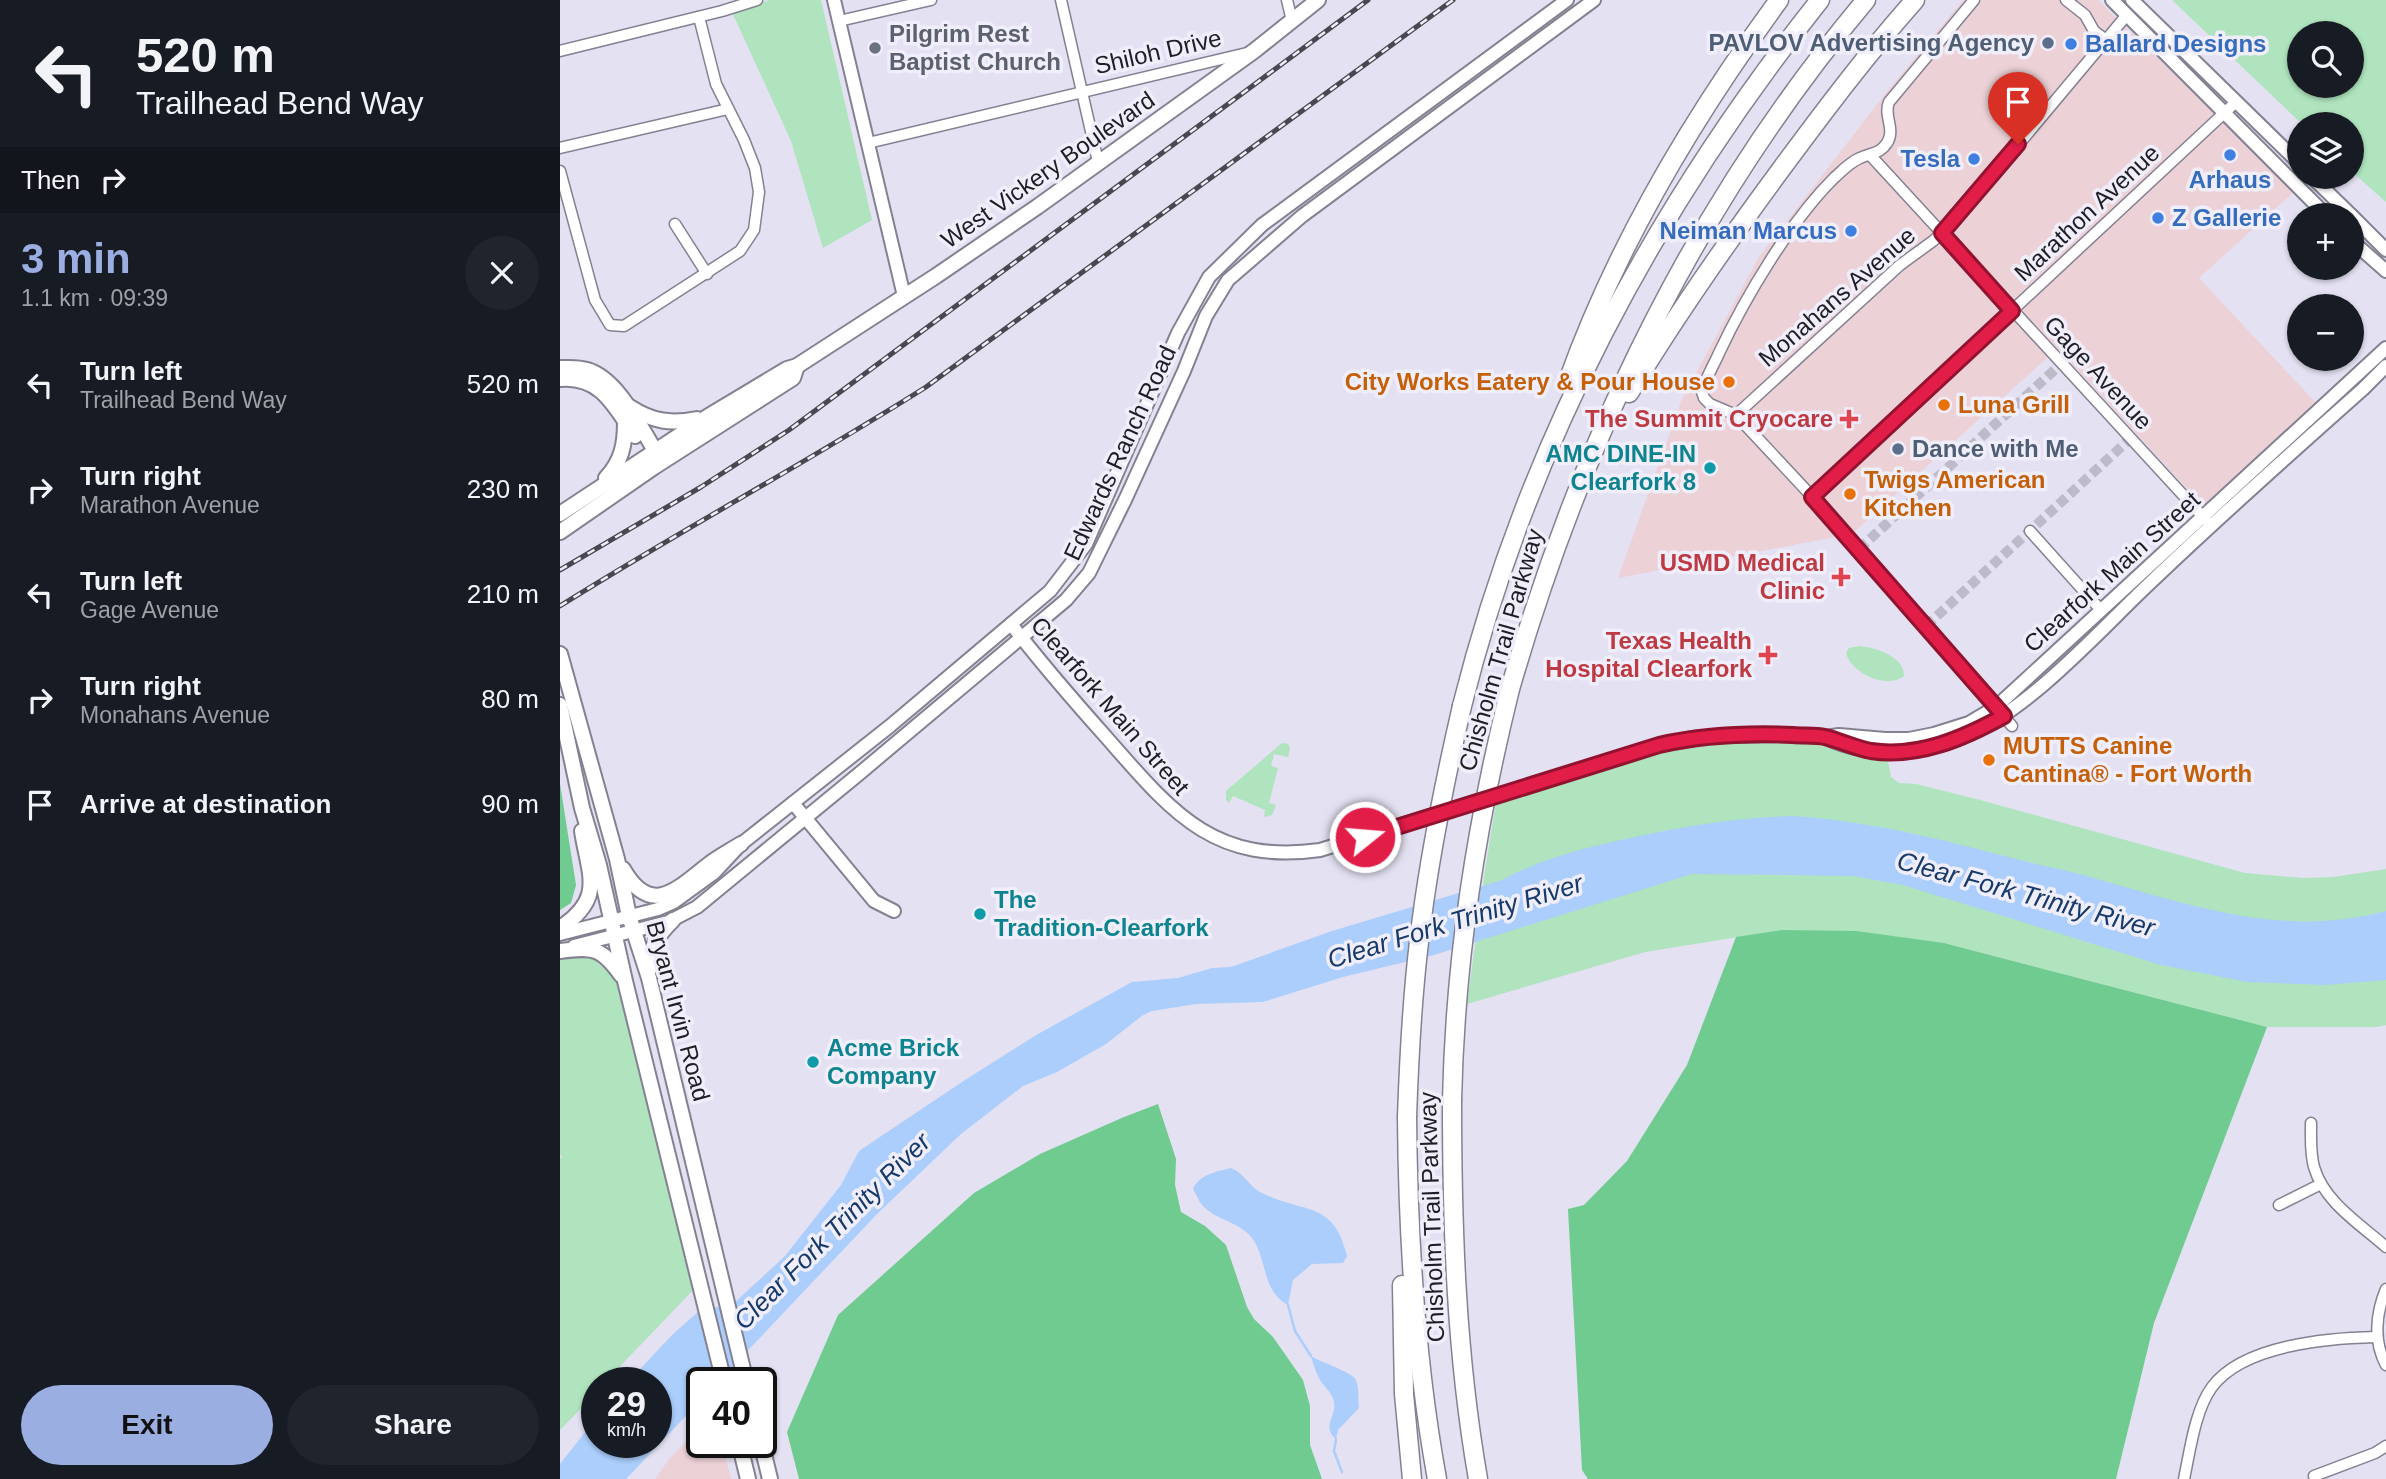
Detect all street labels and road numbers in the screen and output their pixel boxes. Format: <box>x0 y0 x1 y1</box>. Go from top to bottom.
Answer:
street label: Shiloh Drive <box>1092 24 1224 79</box>
street label: West Vickery Boulevard <box>936 86 1159 253</box>
street label: Marathon Avenue <box>2009 139 2165 287</box>
street label: Monahans Avenue <box>1753 221 1920 372</box>
street label: Gage Avenue <box>2039 310 2158 435</box>
street label: Edwards Ranch Road <box>1058 341 1181 564</box>
street label: Clearfork Main Street <box>2018 486 2205 658</box>
street label: Chisholm Trail Parkway <box>1453 526 1548 774</box>
street label: Clearfork Main Street <box>1026 611 1195 800</box>
street label: Bryant Irvin Road <box>641 918 716 1104</box>
street label: Chisholm Trail Parkway <box>1414 1091 1449 1343</box>

